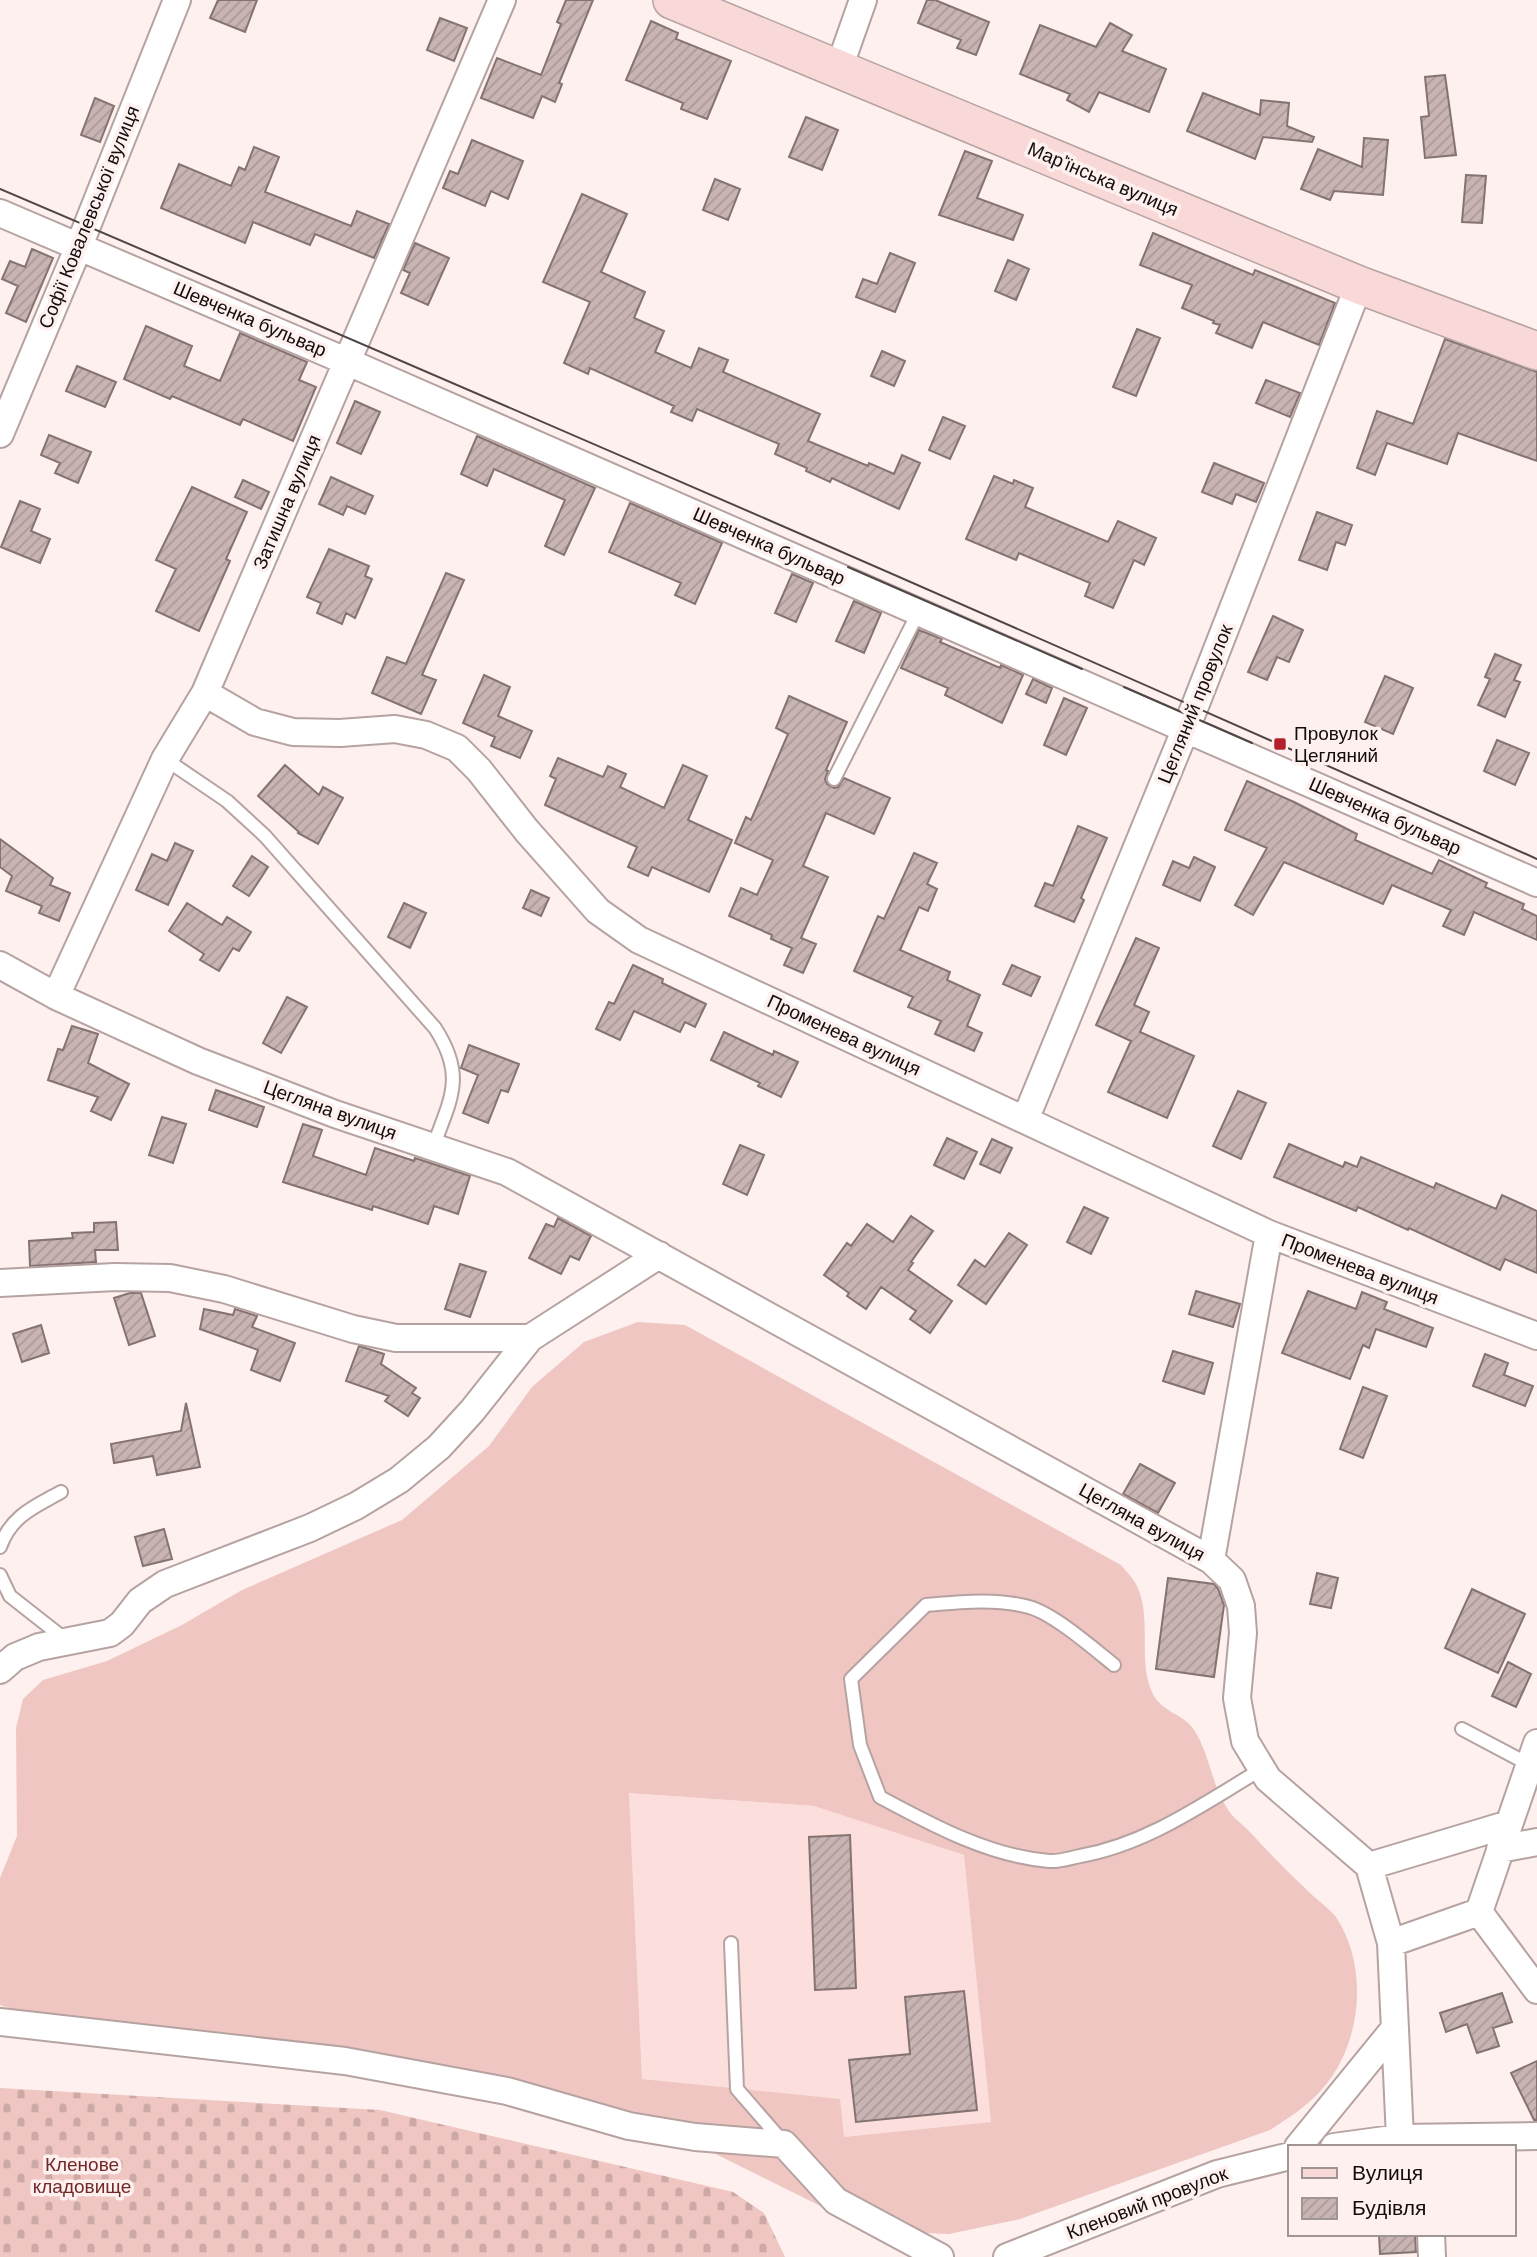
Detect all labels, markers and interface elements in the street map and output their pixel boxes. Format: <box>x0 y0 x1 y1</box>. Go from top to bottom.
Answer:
street label: Софії Ковалевської вулиця <box>33 102 145 332</box>
street label: Мар'їнська вулиця <box>1024 136 1182 222</box>
street label: Шевченка бульвар <box>170 275 330 363</box>
street label: Затишна вулиця <box>247 431 327 573</box>
street label: Шевченка бульвар <box>689 501 849 591</box>
street label: Цегляний провулок <box>1152 620 1239 787</box>
place label: Провулок Цегляний <box>1294 721 1378 768</box>
marker: Провулок Цегляний <box>1272 736 1288 752</box>
street label: Шевченка бульвар <box>1305 771 1465 861</box>
street label: Променева вулиця <box>763 988 925 1082</box>
street label: Цегляна вулиця <box>260 1074 400 1146</box>
street label: Променева вулиця <box>1278 1227 1442 1311</box>
street label: Цегляна вулиця <box>1075 1477 1209 1567</box>
legend <box>1288 2145 1516 2236</box>
park label: Кленове кладовище <box>33 2152 131 2199</box>
text: Вулиця <box>1352 2159 1423 2187</box>
street label: Кленовий провулок <box>1063 2161 1232 2245</box>
text: Будівля <box>1352 2194 1426 2222</box>

